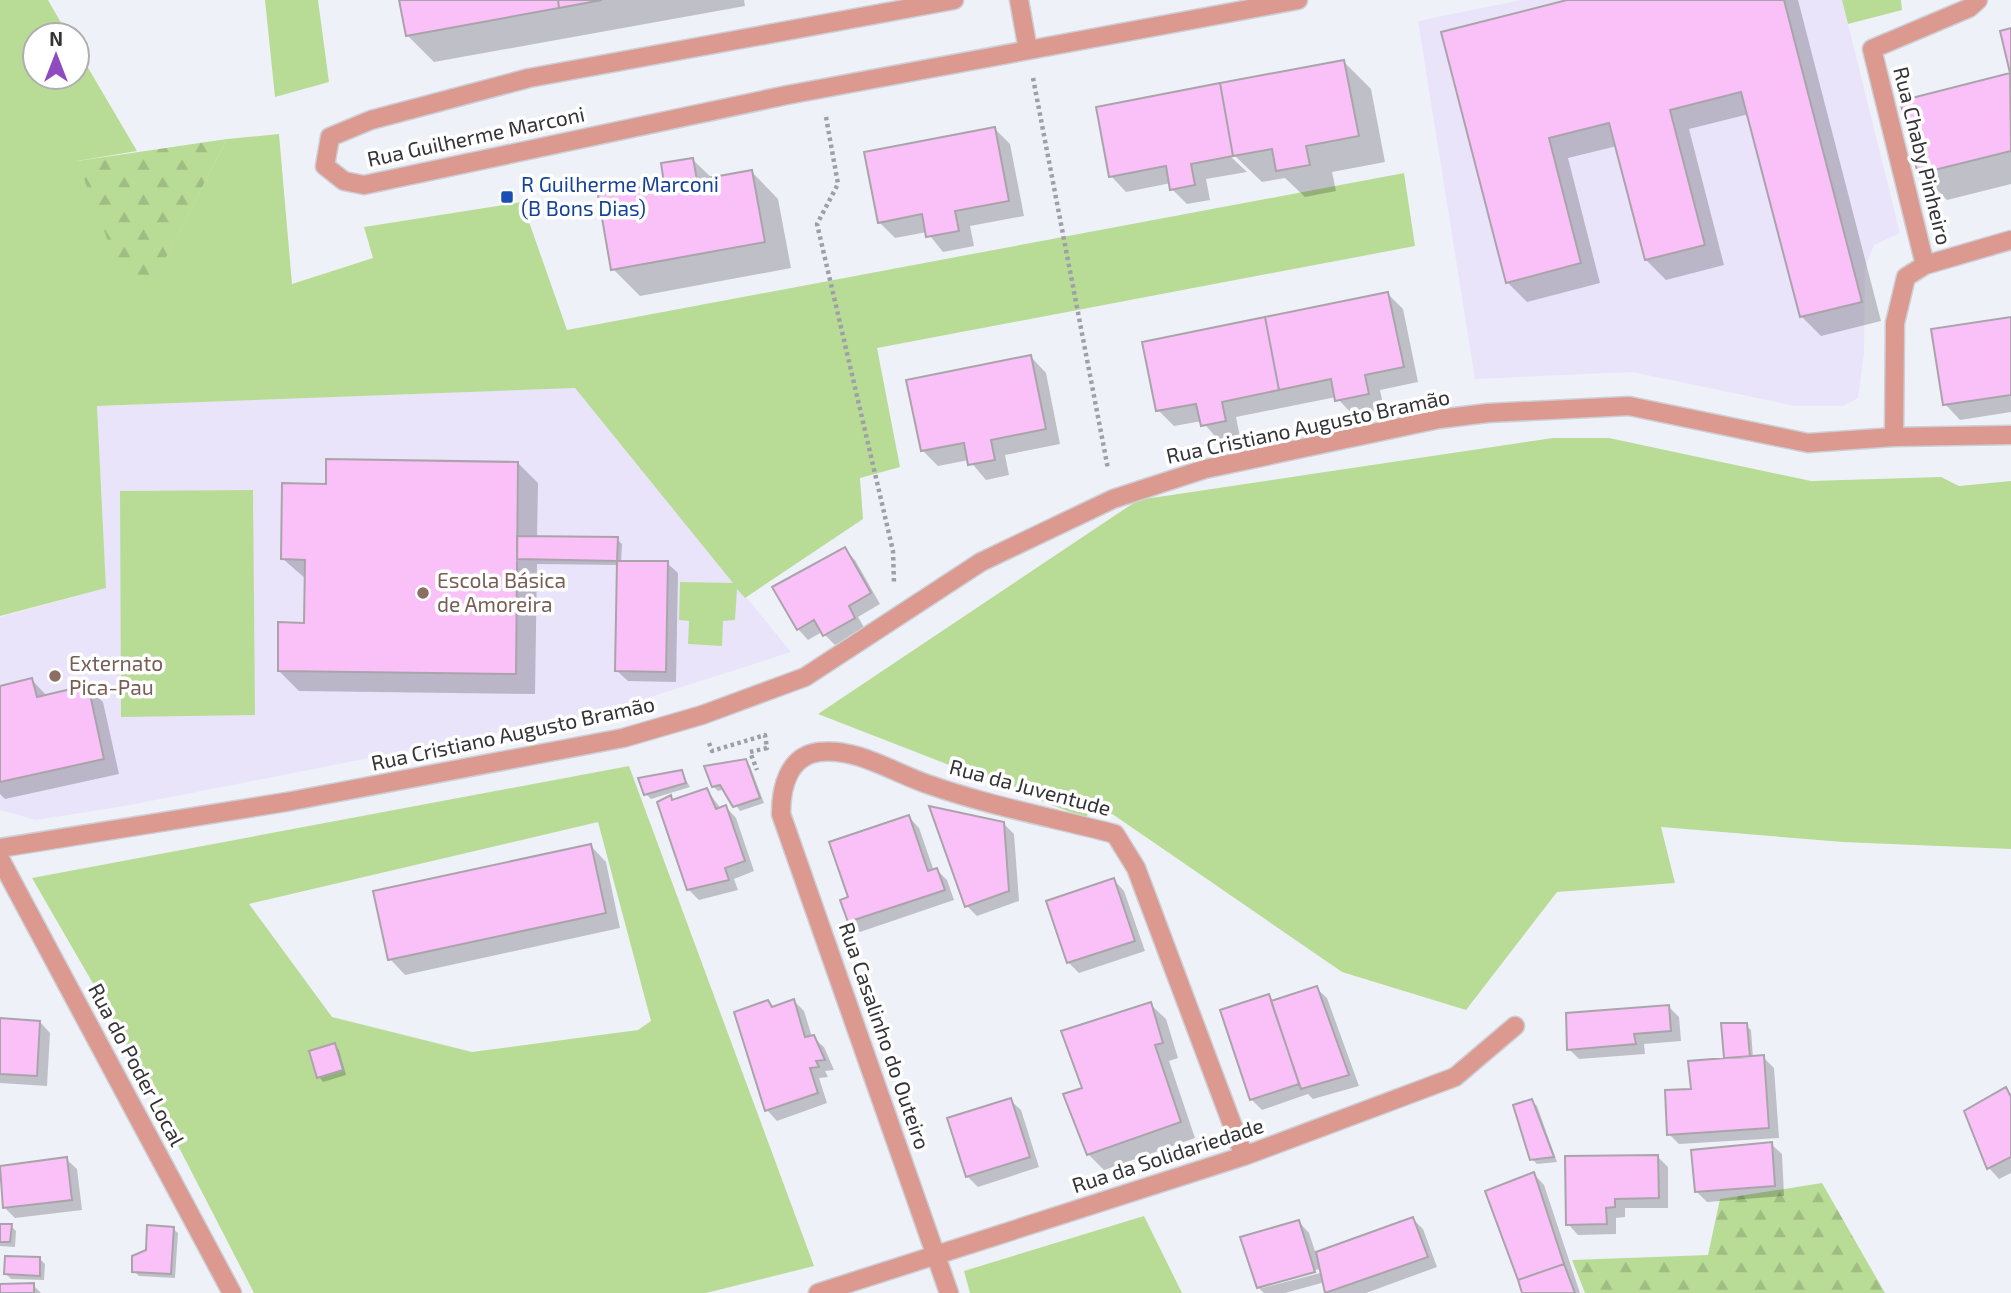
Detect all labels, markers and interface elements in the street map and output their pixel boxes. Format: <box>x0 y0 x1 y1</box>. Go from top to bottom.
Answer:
north arrow <box>21 21 91 91</box>
text: N <box>49 27 63 50</box>
street label: Rua Chaby Pinheiro <box>1889 64 1958 247</box>
street label: Rua Guilherme Marconi <box>365 100 587 171</box>
place label: R Guilherme Marconi (B Bons Dias) <box>521 171 719 220</box>
marker: R Guilherme Marconi (B Bons Dias) <box>499 189 515 205</box>
street label: Rua Cristiano Augusto Bramão <box>1164 383 1452 468</box>
place label: Escola Básica de Amoreira <box>437 567 566 616</box>
marker: Escola Básica de Amoreira <box>415 585 431 601</box>
place label: Externato Pica-Pau <box>69 650 163 699</box>
marker: Externato Pica-Pau <box>47 668 63 684</box>
street label: Rua Cristiano Augusto Bramão <box>369 690 657 775</box>
street label: Rua da Juventude <box>947 753 1114 820</box>
street label: Rua Casalinho do Outeiro <box>835 919 936 1152</box>
street label: Rua do Poder Local <box>84 979 191 1151</box>
street label: Rua da Solidariedade <box>1069 1112 1266 1197</box>

